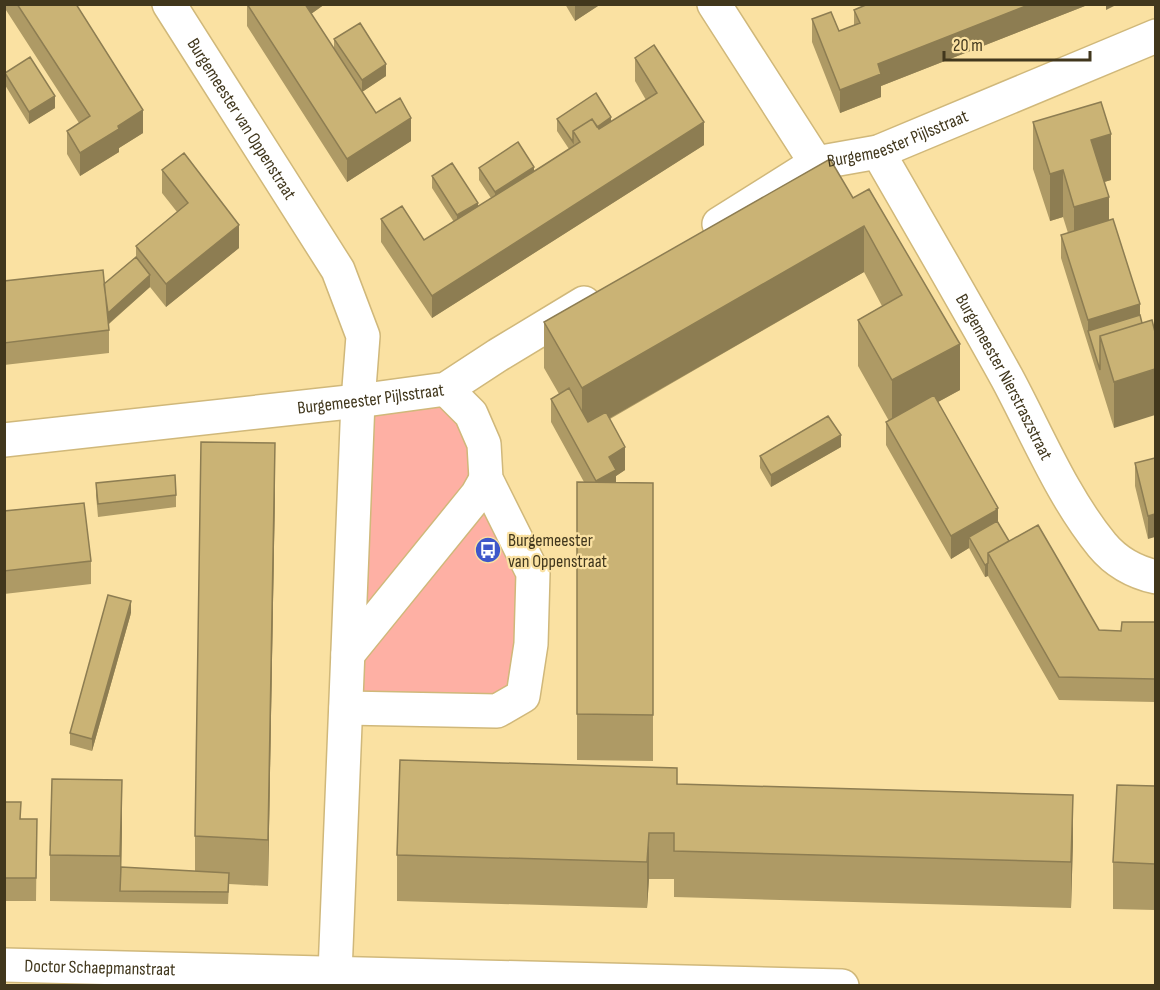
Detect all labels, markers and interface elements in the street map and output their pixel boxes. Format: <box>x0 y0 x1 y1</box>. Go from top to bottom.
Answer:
scale bar <box>944 24 1090 62</box>
street label: Burgemeester van Oppenstraat <box>183 34 301 204</box>
text: 20 m <box>953 35 983 56</box>
street label: Burgemeester Pijlsstraat <box>825 105 971 171</box>
street label: Burgemeester Nierstraszstraat <box>951 290 1057 464</box>
street label: Burgemeester Pijlsstraat <box>296 379 446 418</box>
place label: Burgemeester van Oppenstraat <box>508 530 608 572</box>
bus stop icon: Burgemeester van Oppenstraat <box>473 535 503 565</box>
street label: Doctor Schaepmanstraat <box>24 955 176 980</box>

